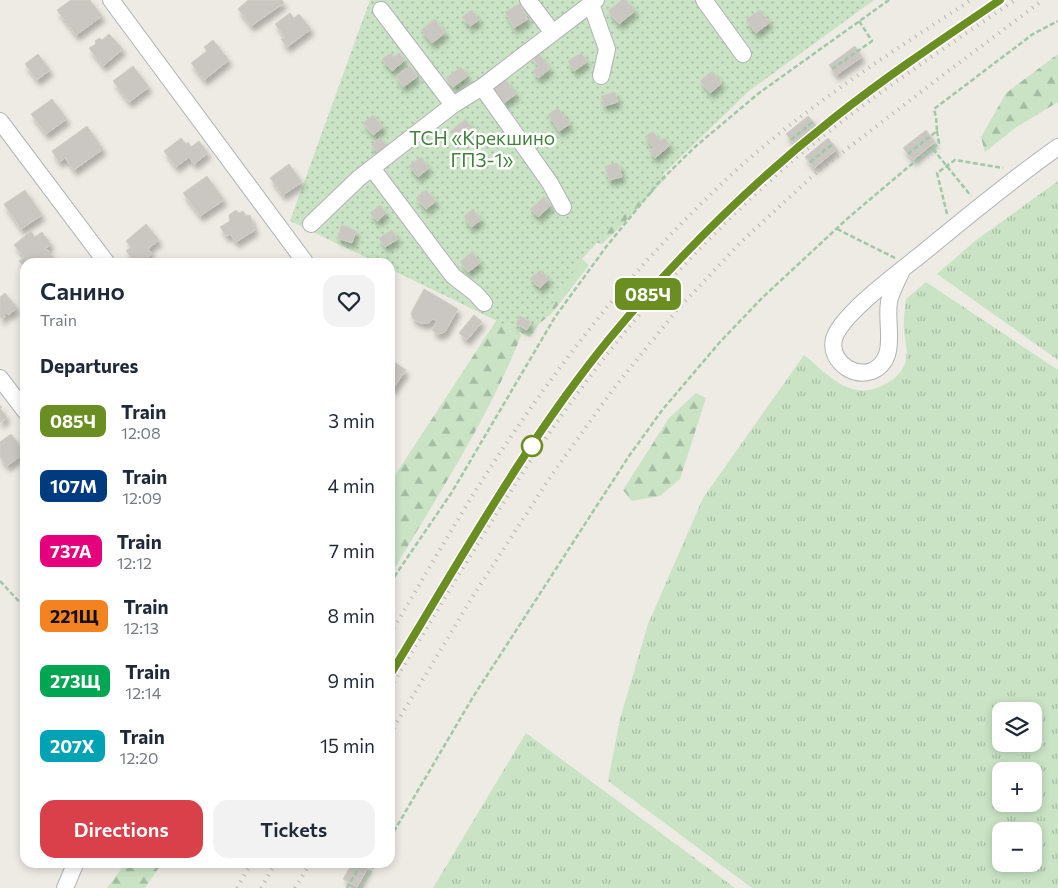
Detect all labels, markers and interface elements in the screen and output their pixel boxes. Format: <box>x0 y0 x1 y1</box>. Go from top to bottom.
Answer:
park label: ТСН «Крекшино ГПЗ-1» <box>409 126 555 171</box>
button: heart <box>323 275 375 327</box>
text: Санино <box>40 276 125 305</box>
line badge: 085Ч <box>613 278 683 310</box>
text: 085Ч <box>625 283 671 305</box>
text: Train <box>40 310 77 329</box>
text: Departures <box>40 354 138 377</box>
text: Train <box>121 400 166 423</box>
text: 3 min <box>328 409 375 432</box>
text: 085Ч <box>50 410 96 432</box>
text: 12:08 <box>121 423 161 442</box>
unlabelled marker <box>521 435 543 457</box>
text: Train <box>122 465 167 488</box>
text: 4 min <box>328 474 375 497</box>
text: 107М <box>50 475 97 497</box>
text: 12:09 <box>122 488 162 507</box>
text: Train <box>117 530 162 553</box>
text: 7 min <box>329 539 375 562</box>
text: 737А <box>50 540 92 562</box>
text: 12:12 <box>117 553 152 572</box>
text: Train <box>123 595 168 618</box>
text: 8 min <box>327 604 375 627</box>
text: 221Щ <box>50 605 98 627</box>
text: 12:13 <box>123 618 159 637</box>
text: Train <box>125 660 170 683</box>
text: 9 min <box>327 669 375 692</box>
text: 273Щ <box>50 670 100 692</box>
text: 12:14 <box>125 683 161 702</box>
map controls <box>992 702 1042 872</box>
button: layers <box>992 702 1042 752</box>
text: Train <box>120 725 165 748</box>
text: 15 min <box>320 734 375 757</box>
text: 207Х <box>50 735 95 757</box>
text: 12:20 <box>120 748 158 767</box>
button: + <box>992 762 1042 812</box>
button: Directions <box>40 800 203 858</box>
button: Tickets <box>213 800 375 858</box>
button: − <box>992 822 1042 872</box>

